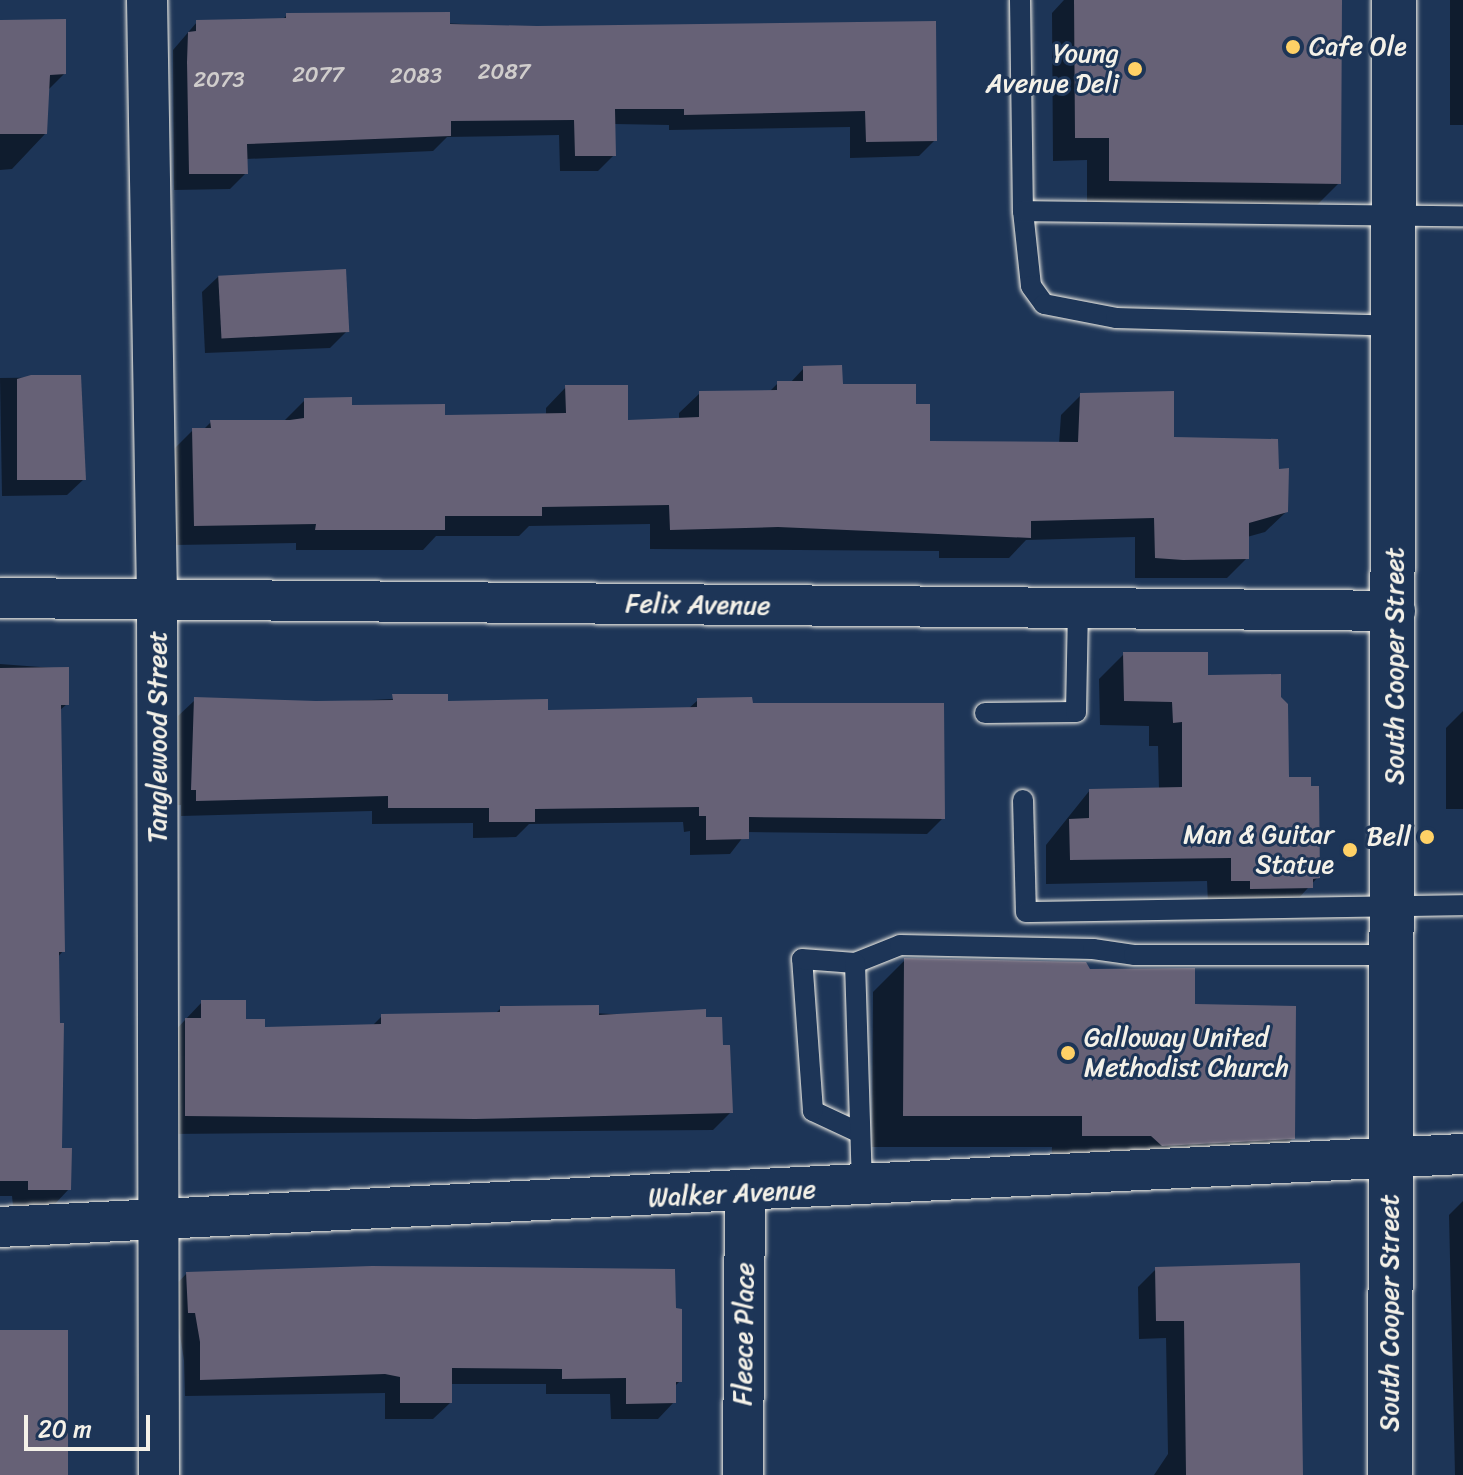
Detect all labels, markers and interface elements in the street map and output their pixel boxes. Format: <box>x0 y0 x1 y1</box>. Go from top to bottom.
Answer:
place label: Cafe Ole <box>1309 31 1408 63</box>
place label: Young Avenue Deli <box>986 38 1119 100</box>
marker: Cafe Ole <box>1284 38 1302 56</box>
house number: 2087 <box>478 59 530 85</box>
marker: Young Avenue Deli <box>1126 60 1144 78</box>
house number: 2077 <box>292 62 344 88</box>
house number: 2083 <box>390 63 442 89</box>
house number: 2073 <box>193 67 245 93</box>
street label: South Cooper Street <box>1379 547 1411 785</box>
street label: Felix Avenue <box>625 588 771 622</box>
street label: Tanglewood Street <box>142 630 174 844</box>
place label: Man & Guitar Statue <box>1183 819 1334 880</box>
place label: Bell <box>1366 821 1411 853</box>
marker: Bell <box>1418 828 1436 846</box>
marker: Man & Guitar Statue <box>1341 841 1359 859</box>
place label: Galloway United Methodist Church <box>1084 1022 1289 1084</box>
marker: Galloway United Methodist Church <box>1059 1044 1077 1062</box>
street label: Walker Avenue <box>647 1174 817 1214</box>
street label: South Cooper Street <box>1374 1194 1406 1432</box>
street label: Fleece Place <box>727 1262 761 1406</box>
scale bar <box>28 1399 154 1449</box>
text: 20 m <box>38 1408 92 1450</box>

